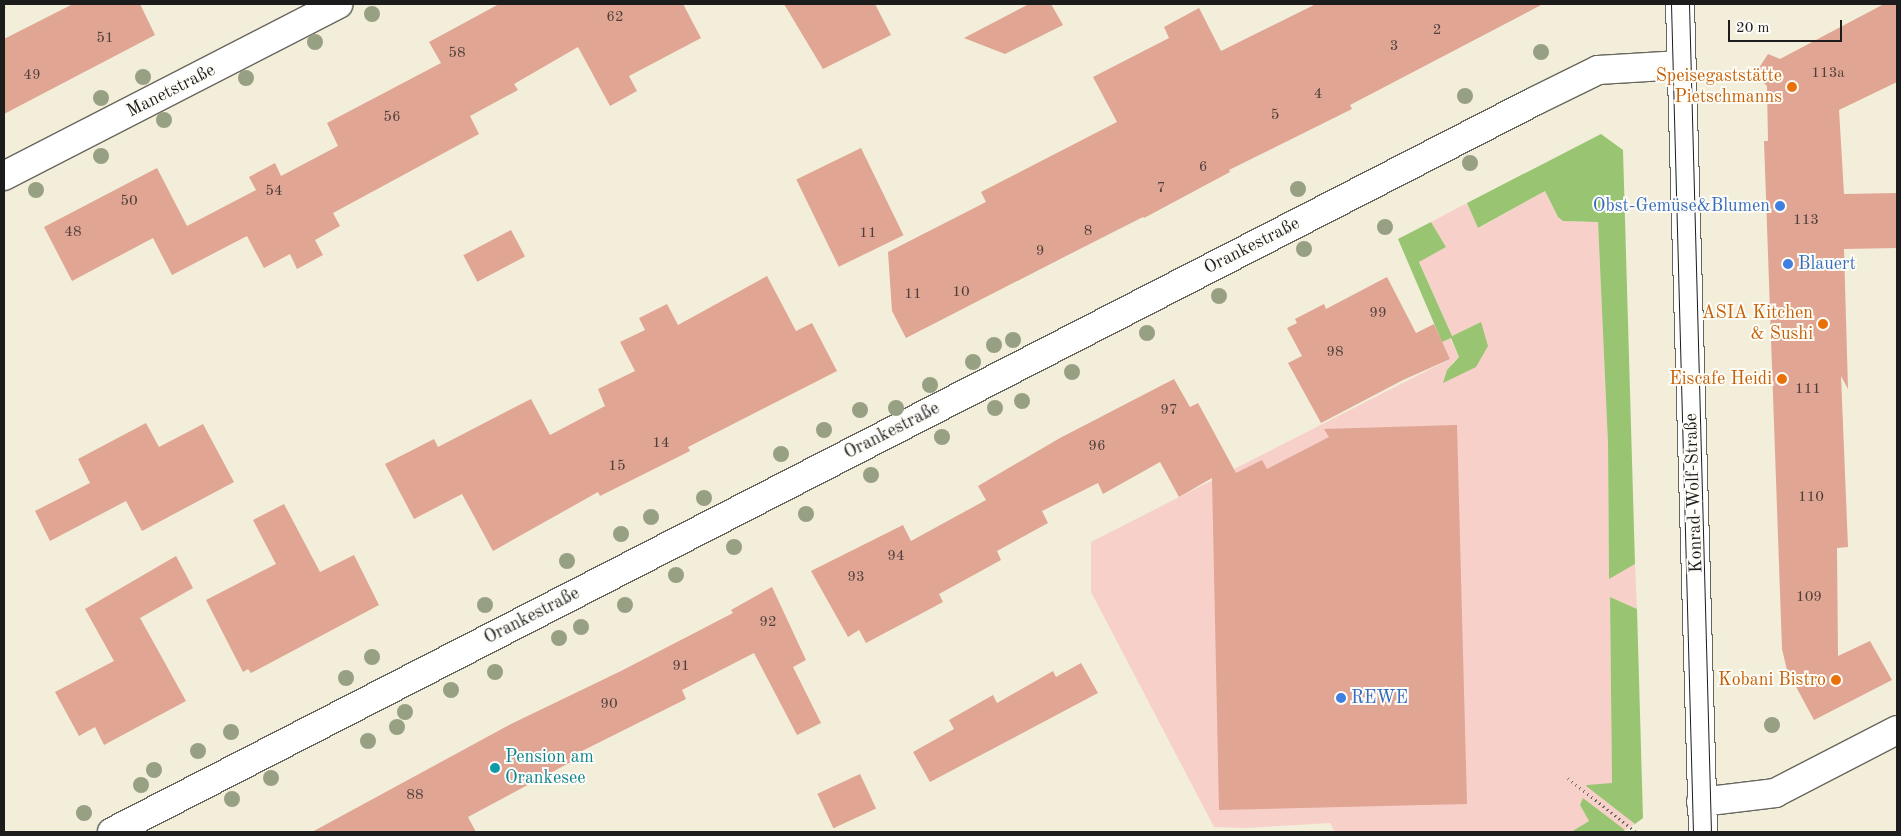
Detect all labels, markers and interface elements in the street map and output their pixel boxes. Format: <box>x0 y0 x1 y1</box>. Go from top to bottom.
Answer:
house number: 62 <box>606 9 624 27</box>
scale bar <box>1731 10 1845 42</box>
text: 20 m <box>1736 21 1770 36</box>
house number: 2 <box>1433 22 1441 40</box>
house number: 51 <box>96 30 114 48</box>
house number: 3 <box>1390 38 1398 56</box>
house number: 58 <box>448 45 466 63</box>
street label: Manetstraße <box>123 59 219 123</box>
house number: 113a <box>1811 65 1845 83</box>
place label: Speisegaststätte Pietschmanns <box>1656 66 1782 108</box>
house number: 49 <box>23 67 41 85</box>
marker: Speisegaststätte Pietschmanns <box>1786 81 1798 93</box>
house number: 4 <box>1314 86 1322 104</box>
house number: 5 <box>1271 107 1279 125</box>
house number: 56 <box>383 109 401 127</box>
house number: 6 <box>1199 159 1207 177</box>
house number: 7 <box>1157 180 1165 198</box>
house number: 54 <box>265 183 283 201</box>
house number: 50 <box>120 193 138 211</box>
place label: Obst-Gemüse&Blumen <box>1593 195 1770 217</box>
marker: Obst-Gemüse&Blumen <box>1774 200 1786 212</box>
house number: 113 <box>1793 212 1819 230</box>
street label: Orankestraße <box>1201 213 1303 279</box>
house number: 8 <box>1084 223 1092 241</box>
house number: 48 <box>64 224 82 242</box>
house number: 11 <box>859 225 877 243</box>
house number: 9 <box>1036 243 1044 261</box>
place label: Blauert <box>1798 253 1856 275</box>
marker: Blauert <box>1782 258 1794 270</box>
house number: 10 <box>952 284 970 302</box>
house number: 11 <box>904 286 922 304</box>
place label: ASIA Kitchen & Sushi <box>1702 303 1813 346</box>
house number: 99 <box>1369 305 1387 323</box>
marker: ASIA Kitchen & Sushi <box>1817 318 1829 330</box>
house number: 98 <box>1326 344 1344 362</box>
place label: Eiscafe Heidi <box>1669 368 1772 390</box>
marker: Eiscafe Heidi <box>1776 373 1788 385</box>
house number: 111 <box>1795 381 1821 399</box>
street label: Orankestraße <box>841 398 943 464</box>
house number: 97 <box>1160 402 1178 420</box>
street label: Konrad-Wolf-Straße <box>1680 413 1708 573</box>
house number: 14 <box>652 435 670 453</box>
house number: 96 <box>1088 438 1106 456</box>
house number: 15 <box>608 458 626 476</box>
house number: 110 <box>1798 489 1824 507</box>
house number: 94 <box>887 548 905 566</box>
house number: 93 <box>847 569 865 587</box>
street label: Orankestraße <box>481 583 583 649</box>
house number: 109 <box>1796 589 1822 607</box>
house number: 92 <box>759 614 777 632</box>
house number: 91 <box>672 658 690 676</box>
place label: Kobani Bistro <box>1718 669 1826 691</box>
marker: Kobani Bistro <box>1830 674 1842 686</box>
place label: REWE <box>1351 687 1408 709</box>
marker: REWE <box>1335 692 1347 704</box>
house number: 90 <box>600 696 618 714</box>
place label: Pension am Orankesee <box>505 747 594 790</box>
marker: Pension am Orankesee <box>489 762 501 774</box>
house number: 88 <box>406 787 424 805</box>

